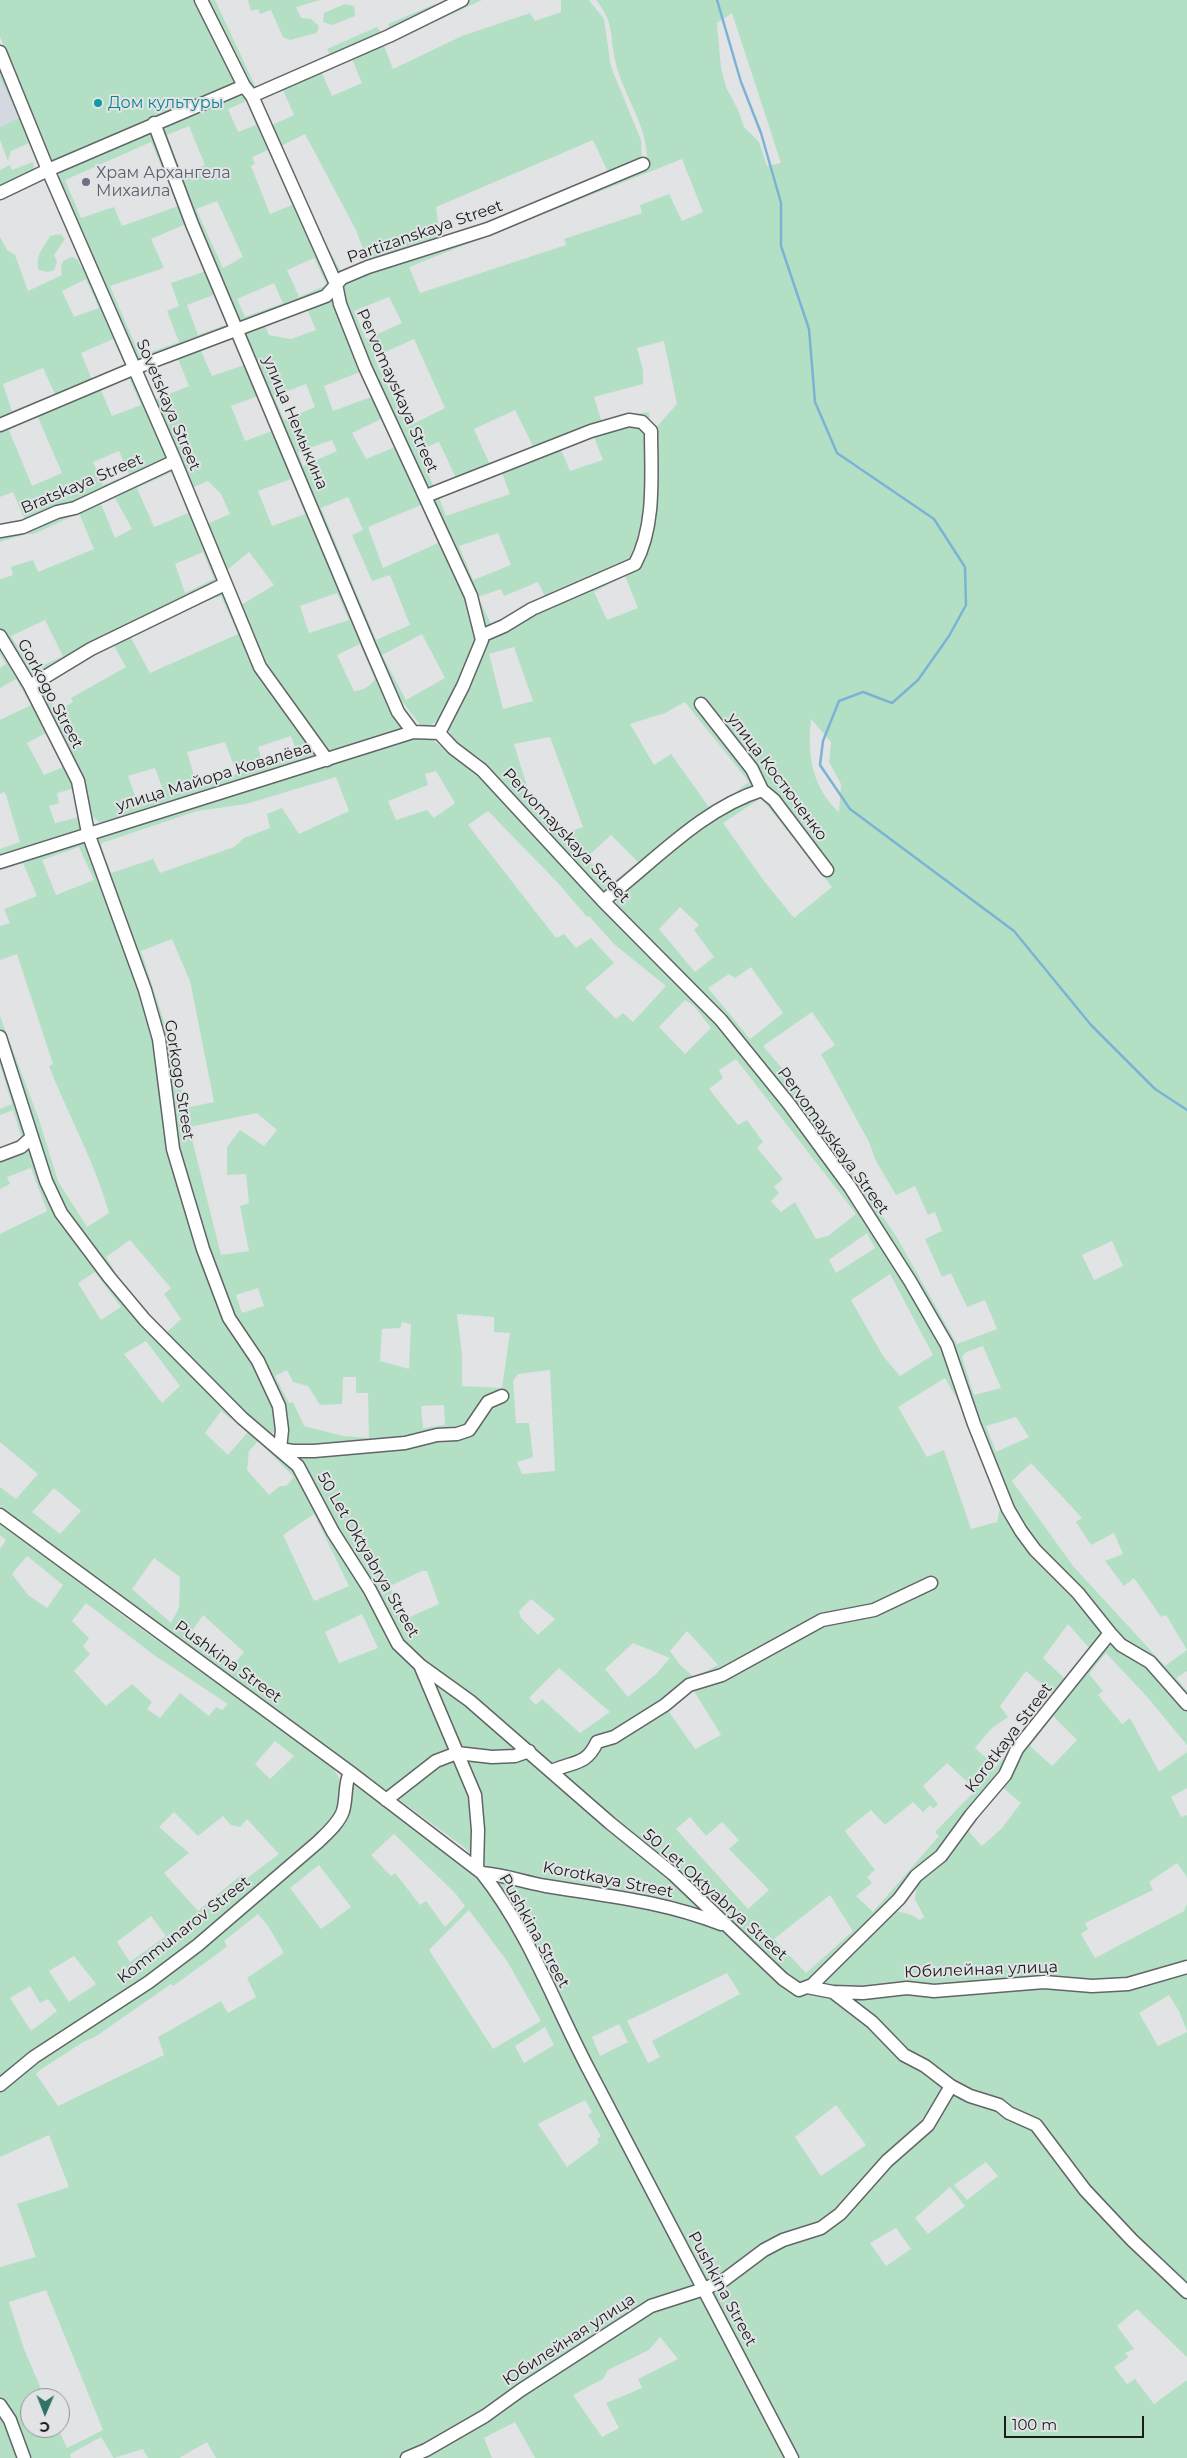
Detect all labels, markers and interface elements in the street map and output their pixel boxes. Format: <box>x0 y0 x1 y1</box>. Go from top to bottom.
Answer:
place label: Дом культуры <box>108 93 223 113</box>
marker: Дом культуры <box>92 97 104 109</box>
place label: Храм Архангела Михаила <box>96 163 231 201</box>
marker: Храм Архангела Михаила <box>80 176 92 188</box>
street label: Partizanskaya Street <box>345 196 505 268</box>
street label: Pervomayskaya Street <box>352 306 442 476</box>
street label: Sovetskaya Street <box>132 336 204 474</box>
street label: улица Немыкина <box>258 354 332 492</box>
street label: Bratskaya Street <box>18 450 146 518</box>
street label: Gorkogo Street <box>13 636 87 752</box>
street label: улица Костюченко <box>723 709 831 845</box>
street label: улица Майора Ковалёва <box>114 738 314 816</box>
street label: Pervomayskaya Street <box>498 765 634 907</box>
street label: Gorkogo Street <box>160 1018 198 1142</box>
street label: Pervomayskaya Street <box>773 1064 893 1218</box>
street label: 50 Let Oktyabrya Street <box>313 1469 423 1641</box>
street label: Pushkina Street <box>171 1617 285 1707</box>
street label: Korotkaya Street <box>961 1679 1057 1797</box>
street label: 50 Let Oktyabrya Street <box>639 1825 791 1965</box>
street label: Korotkaya Street <box>541 1858 675 1902</box>
street label: Pushkina Street <box>495 1871 573 1991</box>
street label: Kommunarov Street <box>114 1872 254 1988</box>
street label: Юбилейная улица <box>904 1958 1058 1982</box>
street label: Pushkina Street <box>684 2228 760 2350</box>
street label: Юбилейная улица <box>499 2290 639 2390</box>
north arrow <box>20 2388 70 2438</box>
scale bar <box>1007 2406 1147 2438</box>
text: 100 m <box>1012 2415 1057 2434</box>
text: С <box>40 2418 50 2436</box>

